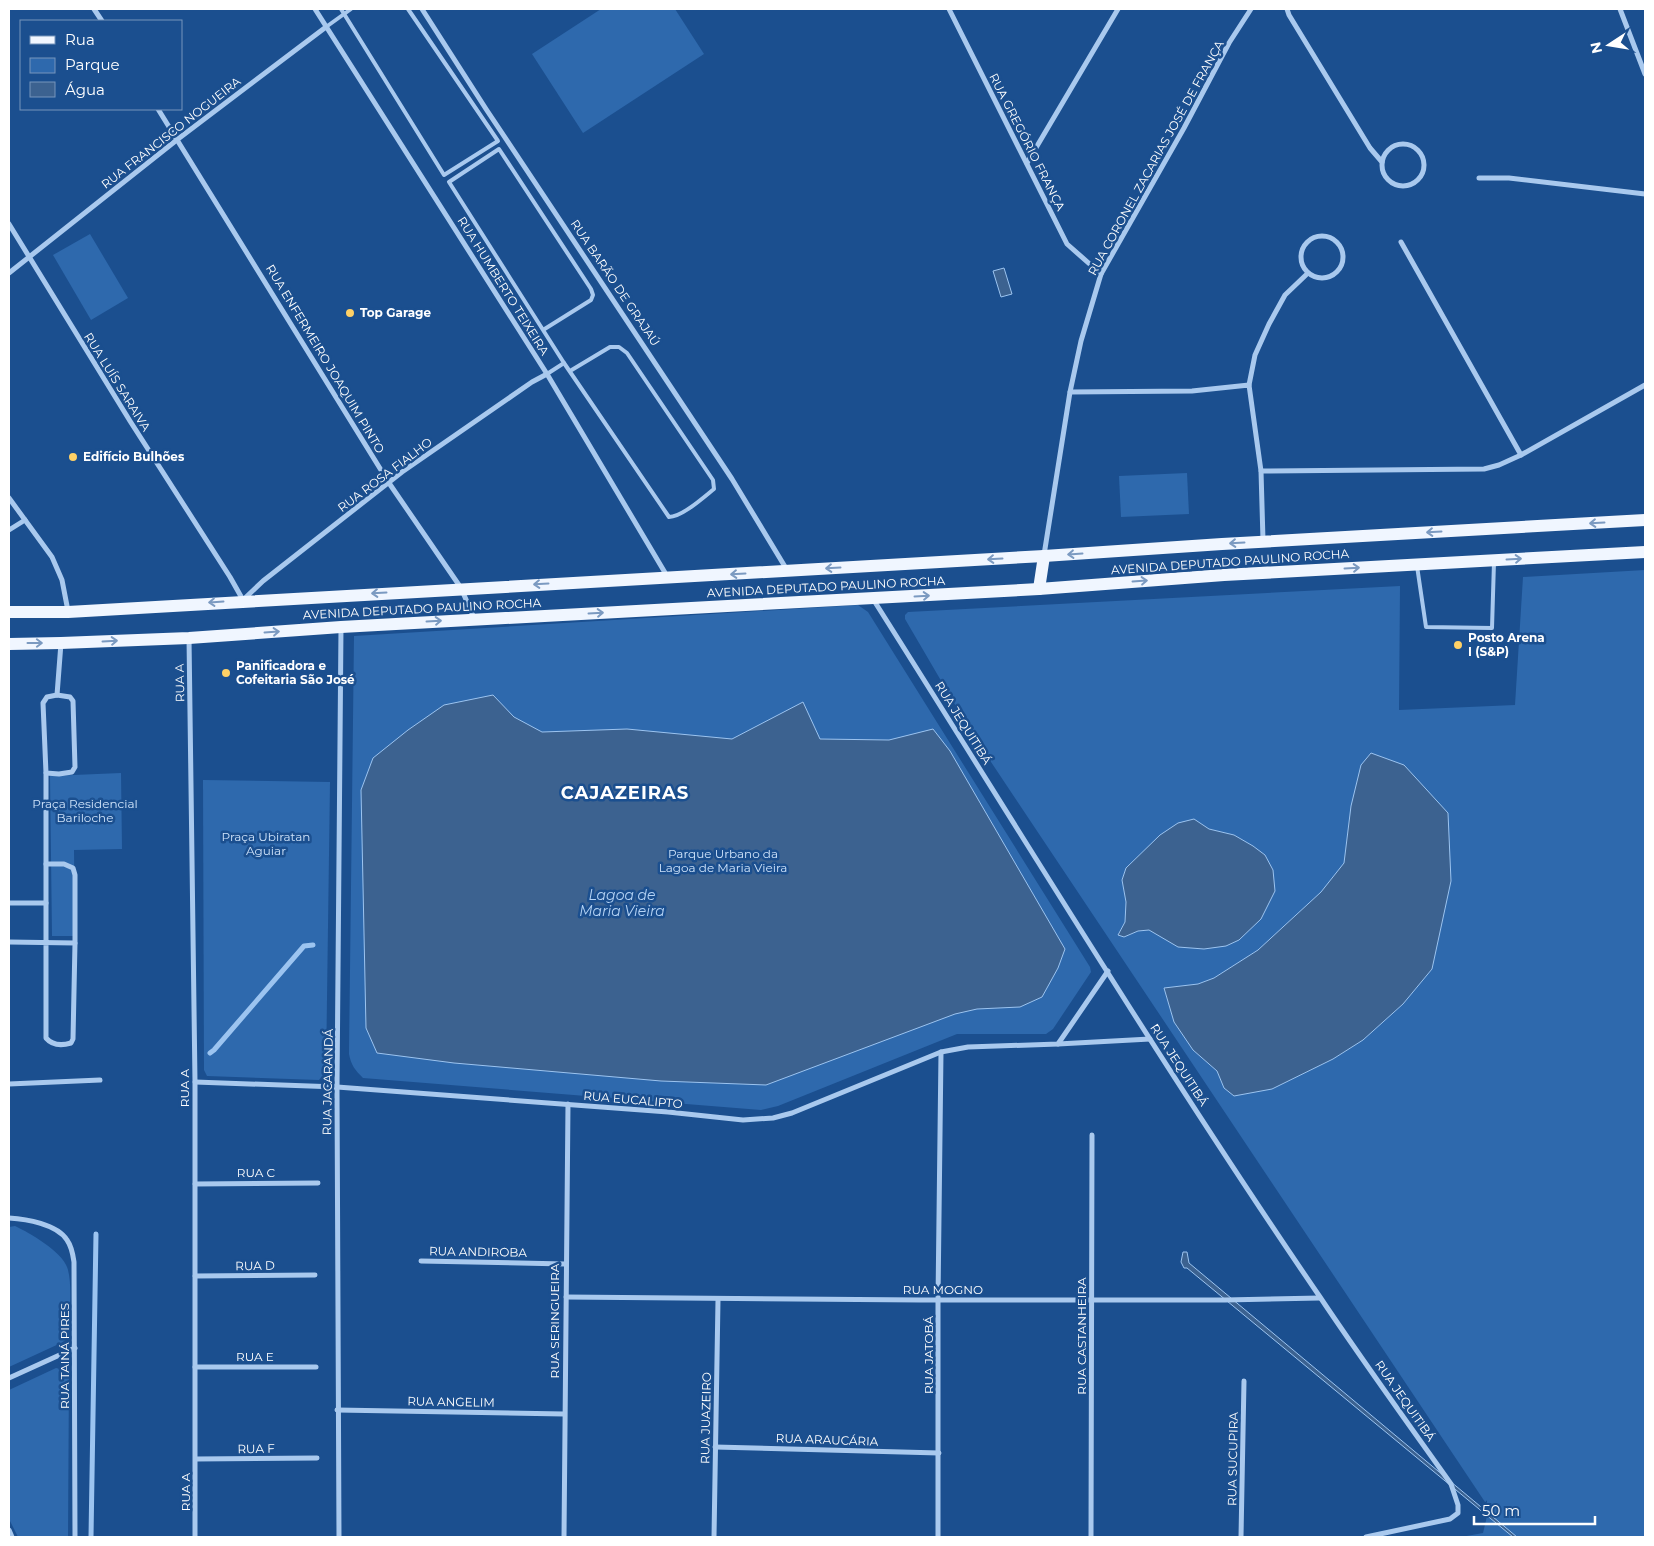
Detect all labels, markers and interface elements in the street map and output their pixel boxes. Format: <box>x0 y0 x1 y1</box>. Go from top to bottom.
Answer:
legend <box>20 20 182 110</box>
north arrow <box>1584 20 1634 70</box>
text: Rua <box>65 30 95 49</box>
street label: RUA CORONEL ZACARIAS JOSÉ DE FRANÇA <box>1084 37 1227 278</box>
text: N <box>1586 40 1606 55</box>
text: Parque <box>65 55 120 74</box>
street label: RUA GREGÓRIO FRANÇA <box>986 71 1069 213</box>
street label: RUA FRANCISCO NOGUEIRA <box>98 73 244 192</box>
text: Água <box>65 80 105 99</box>
street label: RUA HUMBERTO TEIXEIRA <box>454 214 553 358</box>
street label: RUA BARÃO DE GRAJAÚ <box>567 217 663 349</box>
street label: RUA ENFERMEIRO JOAQUIM PINTO <box>263 262 388 456</box>
place label: Top Garage <box>360 305 432 320</box>
marker: Top Garage <box>344 307 356 319</box>
street label: RUA LUÍS SARAIVA <box>81 330 154 434</box>
street label: RUA ROSA FIALHO <box>335 434 435 515</box>
place label: Edifício Bulhões <box>83 449 185 464</box>
marker: Edifício Bulhões <box>67 451 79 463</box>
one-way arrow <box>1589 518 1605 527</box>
one-way arrow <box>1427 527 1443 536</box>
one-way arrow <box>1229 539 1245 548</box>
street label: AVENIDA DEPUTADO PAULINO ROCHA <box>1110 546 1350 577</box>
one-way arrow <box>1067 549 1083 559</box>
one-way arrow <box>987 554 1003 563</box>
one-way arrow <box>1506 554 1522 563</box>
one-way arrow <box>825 563 842 573</box>
one-way arrow <box>1343 564 1359 573</box>
one-way arrow <box>730 569 746 578</box>
street label: AVENIDA DEPUTADO PAULINO ROCHA <box>706 573 946 600</box>
one-way arrow <box>1132 577 1148 586</box>
one-way arrow <box>533 580 549 589</box>
one-way arrow <box>371 588 387 597</box>
one-way arrow <box>913 591 929 600</box>
street label: AVENIDA DEPUTADO PAULINO ROCHA <box>302 595 542 622</box>
one-way arrow <box>209 598 225 607</box>
one-way arrow <box>588 608 604 617</box>
one-way arrow <box>426 617 442 626</box>
one-way arrow <box>264 627 280 636</box>
place label: Posto Arena I (S&P) <box>1468 630 1545 659</box>
one-way arrow <box>101 636 117 646</box>
one-way arrow <box>26 638 43 648</box>
marker: Posto Arena I (S&P) <box>1452 639 1464 651</box>
place label: Panificadora e Cofeitaria São José <box>236 658 355 687</box>
street label: RUA A <box>172 663 187 702</box>
marker: Panificadora e Cofeitaria São José <box>220 667 232 679</box>
street label: RUA JEQUITIBÁ <box>932 678 995 767</box>
district label: CAJAZEIRAS <box>561 782 689 804</box>
park label: Praça Residencial Bariloche <box>32 796 138 825</box>
park label: Praça Ubiratan Aguiar <box>222 829 310 858</box>
park label: Parque Urbano da Lagoa de Maria Vieira <box>659 846 787 875</box>
water label: Lagoa de Maria Vieira <box>579 886 665 920</box>
street label: RUA JEQUITIBÁ <box>1147 1021 1212 1109</box>
street label: RUA JACARANDÁ <box>319 1028 336 1135</box>
street label: RUA A <box>177 1068 192 1107</box>
street label: RUA EUCALIPTO <box>583 1088 683 1111</box>
street label: RUA C <box>237 1165 276 1180</box>
street label: RUA ANDIROBA <box>429 1243 528 1260</box>
street label: RUA D <box>235 1258 275 1273</box>
street label: RUA SERINGUEIRA <box>547 1263 562 1378</box>
street label: RUA CASTANHEIRA <box>1074 1277 1089 1395</box>
street label: RUA MOGNO <box>903 1282 983 1297</box>
street label: RUA TAINÁ PIRES <box>57 1303 72 1409</box>
street label: RUA JATOBÁ <box>921 1316 936 1394</box>
street label: RUA E <box>236 1349 274 1364</box>
street label: RUA JEQUITIBÁ <box>1372 1357 1439 1444</box>
street label: RUA JUAZEIRO <box>697 1372 714 1464</box>
street label: RUA ANGELIM <box>407 1393 495 1410</box>
street label: RUA SUCUPIRA <box>1224 1411 1241 1506</box>
street label: RUA ARAUCÁRIA <box>775 1430 879 1449</box>
street label: RUA F <box>237 1441 275 1456</box>
street label: RUA A <box>178 1472 193 1511</box>
scale bar <box>1474 1494 1595 1526</box>
text: 50 m <box>1482 1501 1520 1520</box>

